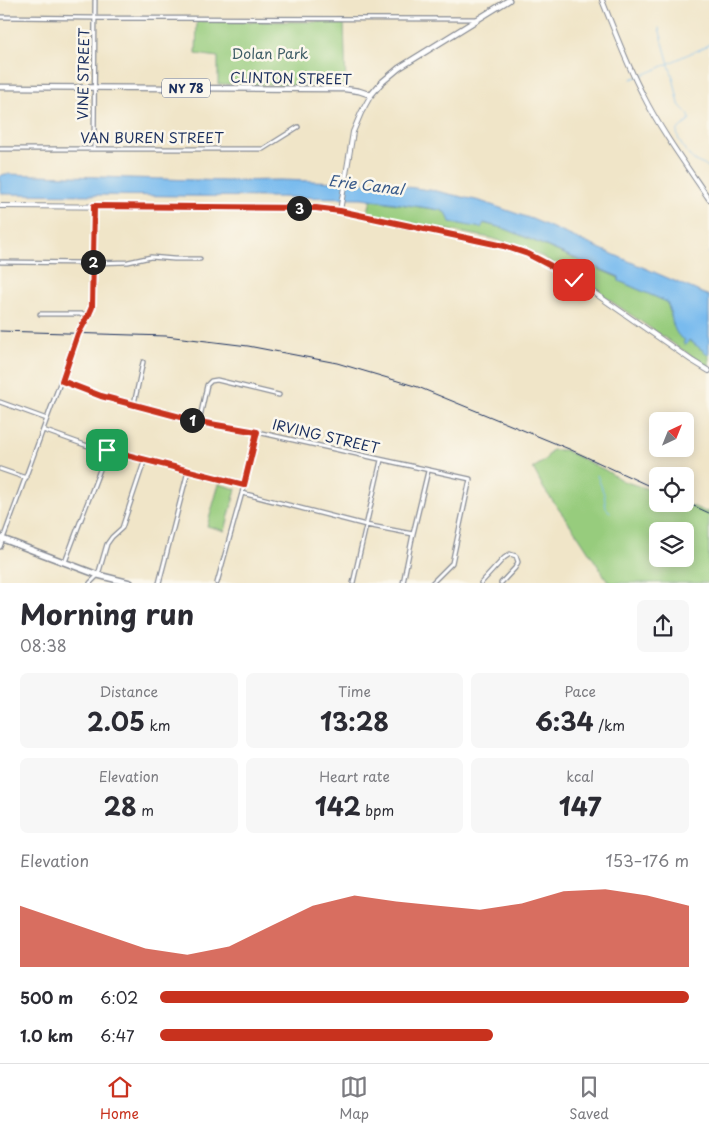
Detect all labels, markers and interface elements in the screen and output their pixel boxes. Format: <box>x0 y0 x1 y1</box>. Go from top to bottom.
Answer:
street label: VINE STREET <box>72 27 94 120</box>
park label: Dolan Park <box>232 43 309 64</box>
street label: CLINTON STREET <box>230 66 353 90</box>
road number: NY 78 <box>162 78 210 98</box>
street label: VAN BUREN STREET <box>80 127 224 148</box>
water label: Erie Canal <box>327 168 408 200</box>
pin: 3 <box>286 196 312 220</box>
text: 3 <box>295 198 304 219</box>
pin: 2 <box>80 250 106 274</box>
text: 2 <box>89 252 98 273</box>
pin <box>553 259 595 301</box>
icon: check <box>560 266 588 294</box>
pin: 1 <box>180 408 204 432</box>
text: 1 <box>189 410 196 431</box>
north arrow <box>649 412 694 458</box>
map controls <box>649 412 694 567</box>
street label: IRVING STREET <box>270 413 382 459</box>
pin <box>86 429 128 471</box>
icon: arrive <box>93 436 121 464</box>
button: locate <box>649 467 694 512</box>
button: layers <box>649 522 694 567</box>
text: Morning run <box>20 592 194 635</box>
button: share <box>637 600 689 652</box>
text: 08:38 <box>20 633 67 657</box>
text: Distance <box>99 681 158 702</box>
text: Time <box>338 681 371 702</box>
text: Pace <box>564 681 596 702</box>
text: 2.05 <box>87 702 145 740</box>
text: 13:28 <box>320 702 389 740</box>
text: 6:34 <box>535 702 594 740</box>
text: km <box>145 715 171 736</box>
text: /km <box>594 715 625 736</box>
text: Elevation <box>99 766 159 787</box>
text: Heart rate <box>319 766 390 787</box>
text: kcal <box>566 766 594 787</box>
text: 28 <box>104 787 137 825</box>
text: 142 <box>315 787 361 825</box>
text: 147 <box>559 787 602 825</box>
text: m <box>137 800 154 821</box>
text: bpm <box>361 800 394 821</box>
text: Elevation <box>20 848 89 872</box>
text: 153–176 m <box>606 848 689 872</box>
text: 500 m <box>20 985 73 1009</box>
text: 6:02 <box>100 985 138 1009</box>
text: 1.0 km <box>20 1023 73 1047</box>
text: 6:47 <box>100 1023 135 1047</box>
tab: Home <box>100 1073 139 1124</box>
tab: Map <box>339 1073 369 1124</box>
tab: Saved <box>569 1073 609 1124</box>

